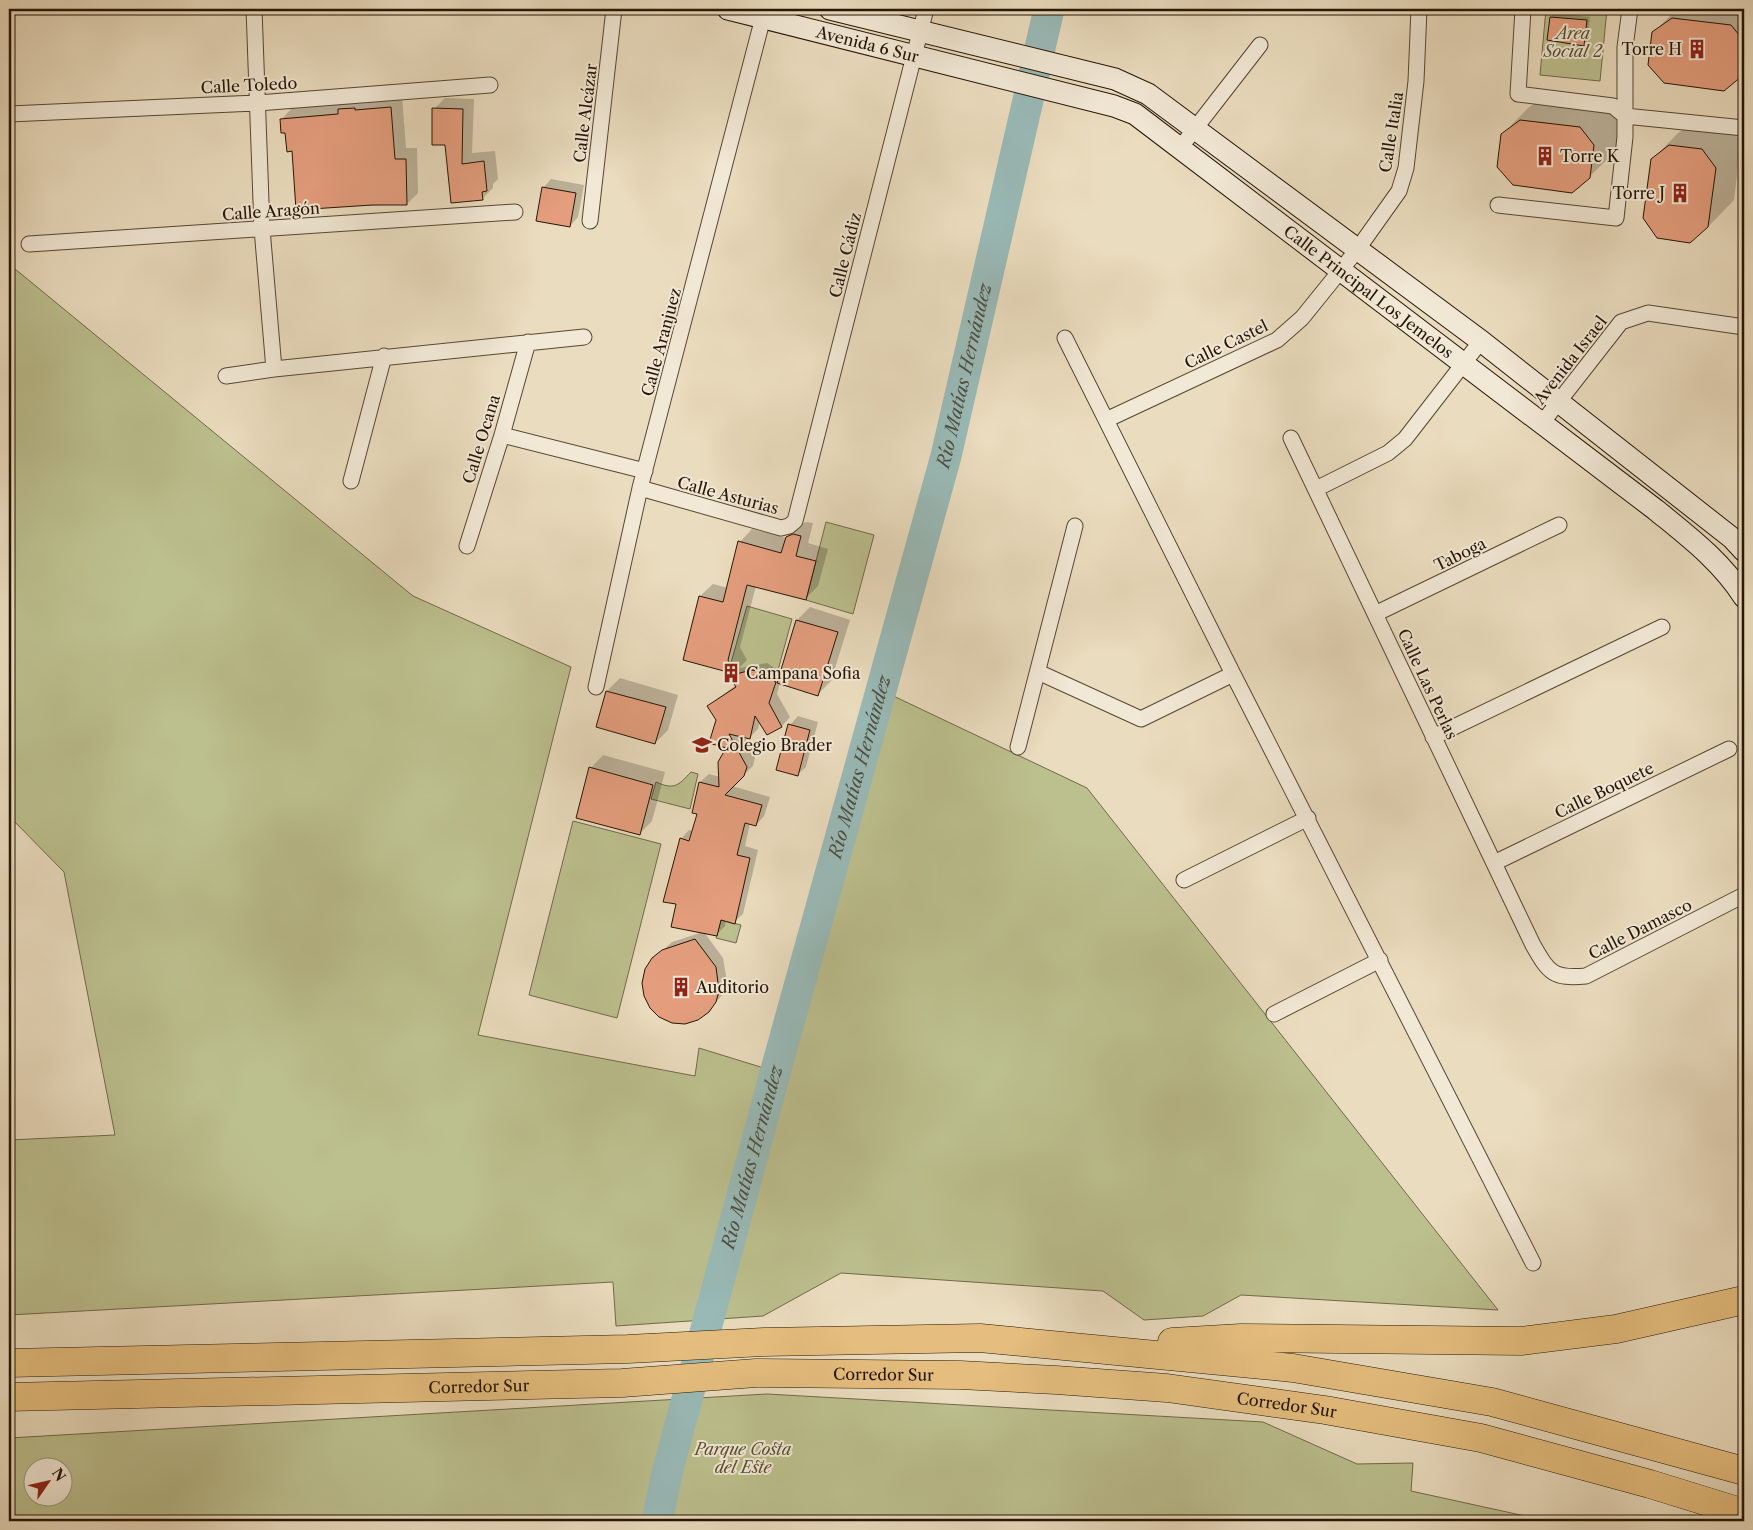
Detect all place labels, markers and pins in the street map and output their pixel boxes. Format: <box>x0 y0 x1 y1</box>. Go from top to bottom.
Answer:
building icon: Torre H <box>1686 38 1708 60</box>
place label: Torre H <box>1622 39 1682 59</box>
building icon: Torre K <box>1534 145 1556 167</box>
place label: Torre K <box>1560 146 1620 166</box>
building icon: Torre J <box>1669 182 1691 204</box>
place label: Torre J <box>1612 183 1665 203</box>
building icon: Campana Sofia <box>720 662 742 684</box>
place label: Campana Sofia <box>746 663 861 683</box>
school or university icon: Colegio Brader <box>691 734 713 756</box>
place label: Colegio Brader <box>717 735 832 755</box>
building icon: Auditorio <box>670 976 692 998</box>
place label: Auditorio <box>695 977 769 997</box>

